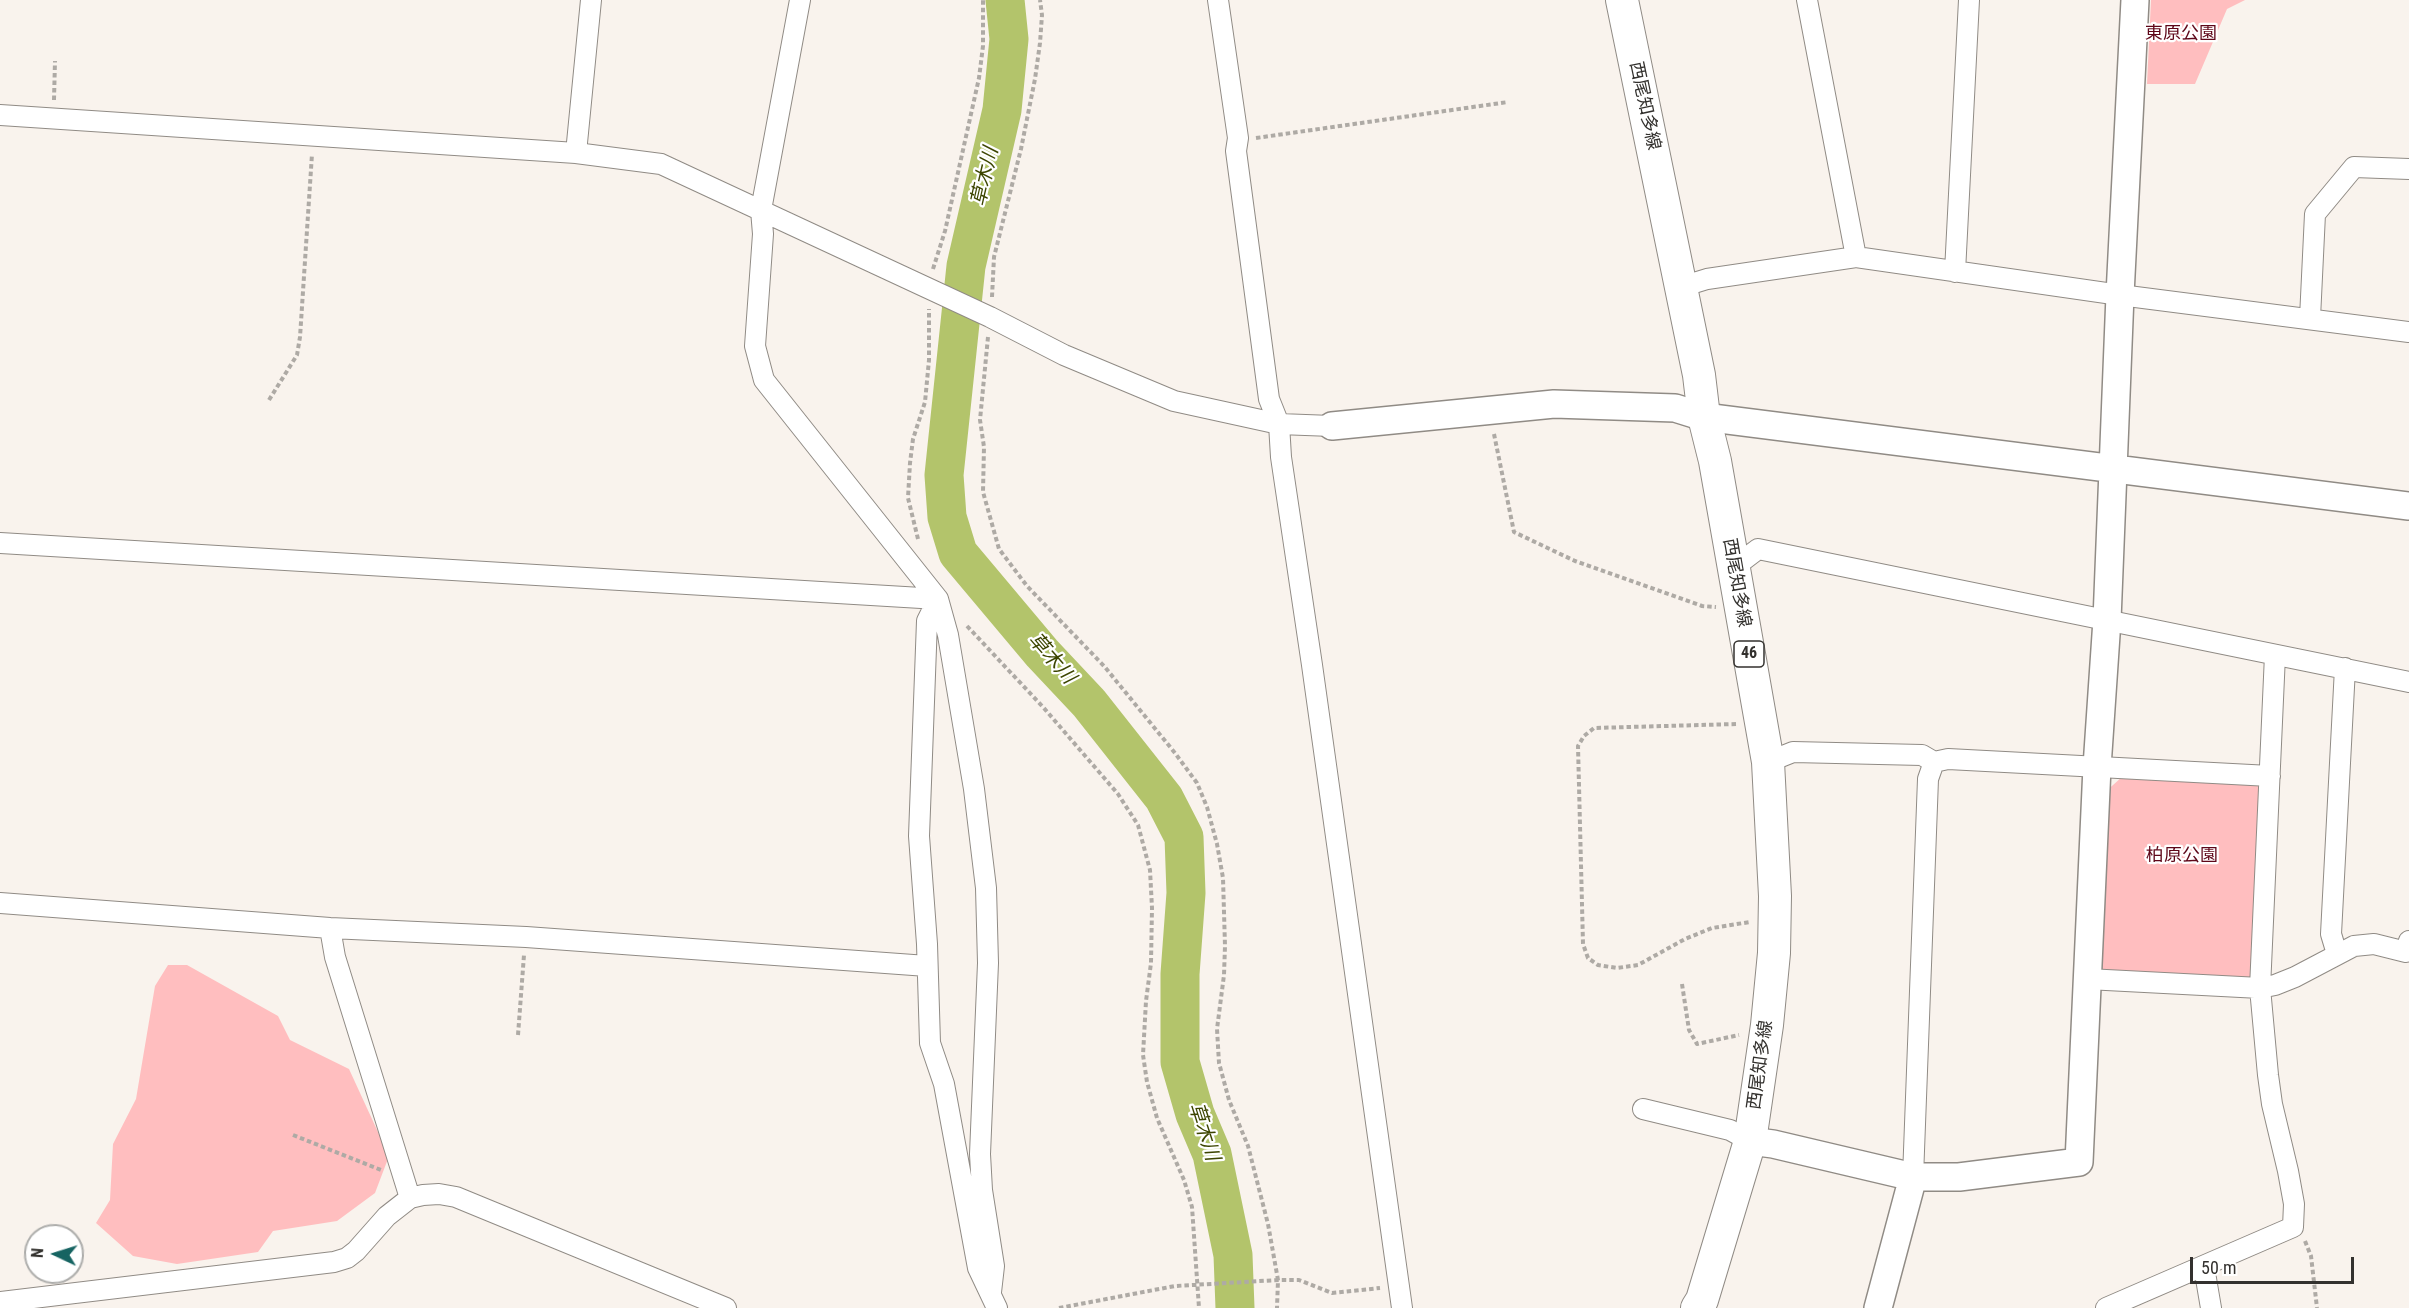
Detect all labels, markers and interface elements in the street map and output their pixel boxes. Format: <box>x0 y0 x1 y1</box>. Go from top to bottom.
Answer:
park label: 東原公園 <box>2145 23 2217 45</box>
street label: 西尾知多線 <box>1624 60 1664 152</box>
water label: 草木川 <box>968 145 1004 209</box>
street label: 西尾知多線 <box>1718 537 1754 629</box>
water label: 草木川 <box>1022 628 1080 690</box>
road number: 46 <box>1734 641 1764 667</box>
park label: 柏原公園 <box>2146 845 2218 867</box>
street label: 西尾知多線 <box>1744 1019 1778 1111</box>
water label: 草木川 <box>1182 1100 1224 1164</box>
north arrow <box>24 1224 84 1284</box>
scale bar <box>2193 1245 2356 1283</box>
text: N <box>28 1247 47 1258</box>
text: 50 m <box>2201 1257 2236 1278</box>

